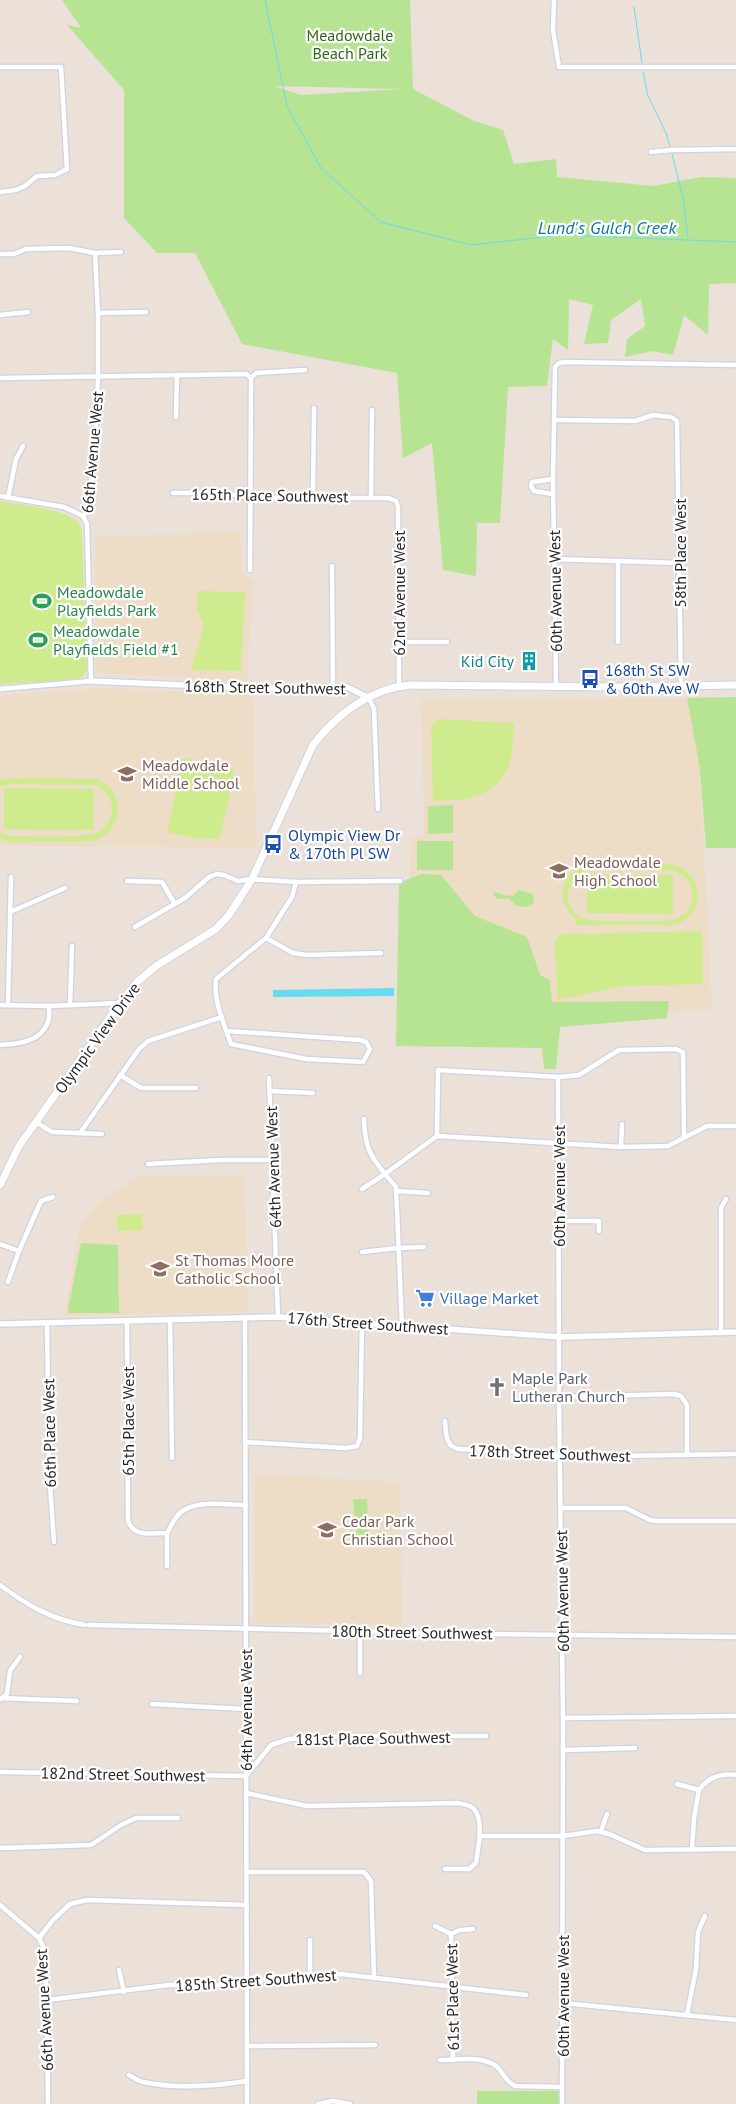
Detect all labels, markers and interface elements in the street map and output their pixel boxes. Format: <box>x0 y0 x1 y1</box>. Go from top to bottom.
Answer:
park label: Meadowdale Beach Park <box>307 25 393 63</box>
water label: Lund's Gulch Creek <box>538 216 677 239</box>
street label: 66th Avenue West <box>77 390 107 514</box>
street label: 165th Place Southwest <box>191 484 349 506</box>
street label: 58th Place West <box>670 498 690 608</box>
street label: 60th Avenue West <box>544 529 566 652</box>
street label: 62nd Avenue West <box>389 530 409 656</box>
place label: Meadowdale Playfields Park <box>57 582 157 620</box>
sports icon: Meadowdale Playfields Park <box>31 590 53 612</box>
place label: Meadowdale Playfields Field #1 <box>53 621 179 659</box>
sports icon: Meadowdale Playfields Field #1 <box>27 629 49 651</box>
building icon: Kid City <box>518 650 540 672</box>
place label: Kid City <box>461 651 515 671</box>
place label: 168th St SW & 60th Ave W <box>605 660 700 698</box>
bus stop icon: 168th St SW & 60th Ave W <box>579 668 601 690</box>
street label: 168th Street Southwest <box>184 676 346 698</box>
place label: Meadowdale Middle School <box>142 755 240 793</box>
school or university icon: Meadowdale Middle School <box>116 763 138 785</box>
place label: Olympic View Dr & 170th Pl SW <box>288 825 401 863</box>
bus stop icon: Olympic View Dr & 170th Pl SW <box>262 833 284 855</box>
place label: Meadowdale High School <box>574 852 661 890</box>
school or university icon: Meadowdale High School <box>548 860 570 882</box>
street label: Olympic View Drive <box>50 979 144 1097</box>
street label: 64th Avenue West <box>261 1105 285 1228</box>
street label: 60th Avenue West <box>549 1124 569 1247</box>
place label: St Thomas Moore Catholic School <box>175 1250 294 1288</box>
school or university icon: St Thomas Moore Catholic School <box>149 1258 171 1280</box>
supermarket icon: Village Market <box>414 1287 436 1309</box>
place label: Village Market <box>439 1288 539 1308</box>
street label: 176th Street Southwest <box>287 1307 450 1339</box>
street label: 65th Place West <box>118 1366 138 1476</box>
place label: Maple Park Lutheran Church <box>512 1368 625 1406</box>
church icon: Maple Park Lutheran Church <box>486 1376 508 1398</box>
street label: 66th Place West <box>38 1378 60 1488</box>
street label: 178th Street Southwest <box>469 1440 632 1466</box>
place label: Cedar Park Christian School <box>342 1511 454 1549</box>
school or university icon: Cedar Park Christian School <box>316 1519 338 1541</box>
street label: 60th Avenue West <box>551 1529 573 1652</box>
street label: 180th Street Southwest <box>331 1621 493 1643</box>
street label: 64th Avenue West <box>236 1648 256 1771</box>
street label: 181st Place Southwest <box>295 1727 451 1749</box>
street label: 182nd Street Southwest <box>40 1763 206 1785</box>
street label: 60th Avenue West <box>553 1934 573 2057</box>
street label: 61st Place West <box>441 1943 463 2051</box>
street label: 66th Avenue West <box>31 1948 57 2072</box>
street label: 185th Street Southwest <box>175 1964 338 1996</box>

